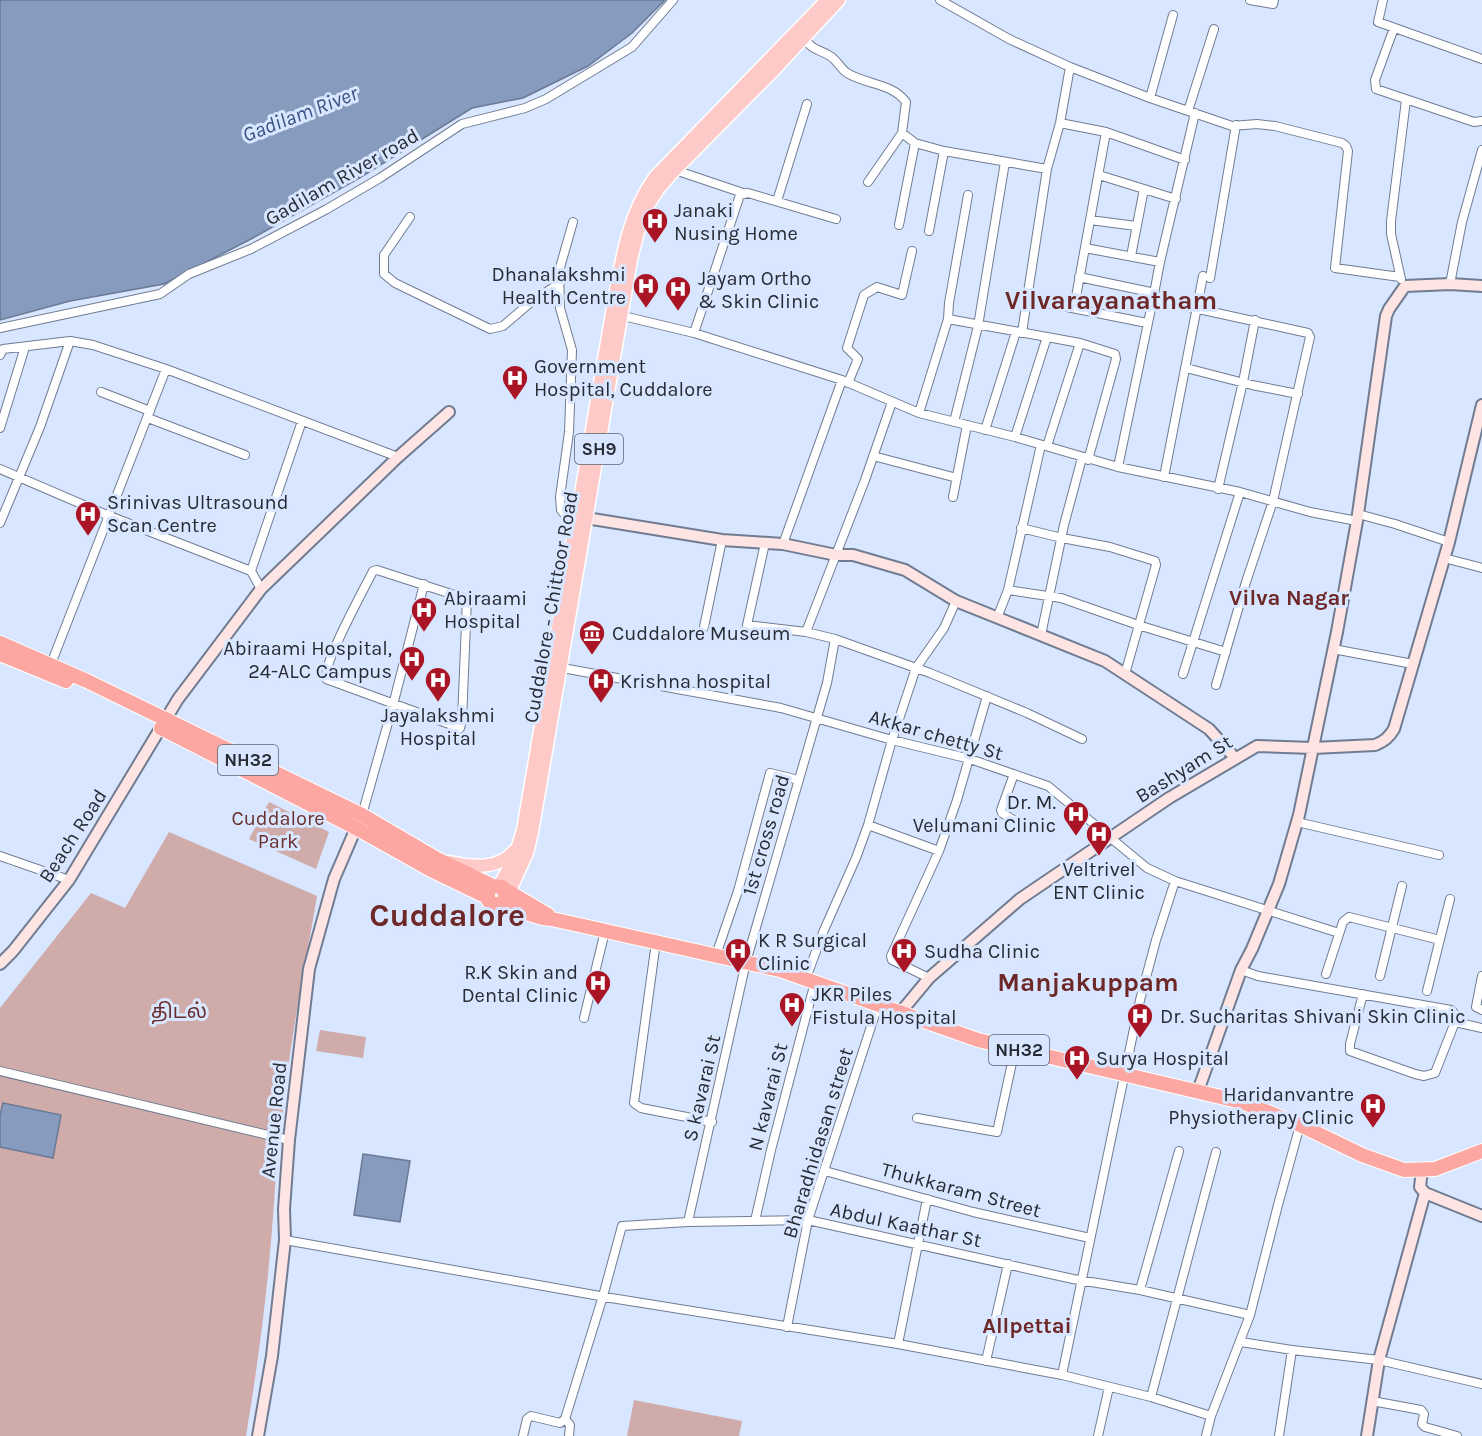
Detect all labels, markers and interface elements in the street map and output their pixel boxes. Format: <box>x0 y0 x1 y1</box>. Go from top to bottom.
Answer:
water label: Gadilam River <box>239 81 362 147</box>
street label: Gadilam River road <box>261 124 423 230</box>
place label: Janaki Nusing Home <box>674 199 798 245</box>
hospital icon: Janaki Nusing Home <box>640 206 670 244</box>
place label: Dhanalakshmi Health Centre <box>492 263 626 309</box>
place label: Jayam Ortho & Skin Clinic <box>698 267 819 313</box>
hospital icon: Dhanalakshmi Health Centre <box>631 271 661 309</box>
hospital icon: Jayam Ortho & Skin Clinic <box>663 274 693 312</box>
district label: Vilvarayanatham <box>1005 285 1217 316</box>
place label: Government Hospital, Cuddalore <box>534 355 713 401</box>
hospital icon: Government Hospital, Cuddalore <box>500 363 530 401</box>
road number: SH9 <box>575 434 623 464</box>
street label: Cuddalore - Chittoor Road <box>519 489 583 725</box>
place label: Srinivas Ultrasound Scan Centre <box>107 491 289 537</box>
hospital icon: Srinivas Ultrasound Scan Centre <box>73 499 103 537</box>
district label: Vilva Nagar <box>1229 585 1349 611</box>
place label: Abiraami Hospital <box>444 587 527 633</box>
hospital icon: Abiraami Hospital <box>409 595 439 633</box>
museum icon: Cuddalore Museum <box>577 618 607 656</box>
place label: Cuddalore Museum <box>612 622 791 645</box>
place label: Abiraami Hospital, 24-ALC Campus <box>223 637 392 683</box>
hospital icon: Abiraami Hospital, 24-ALC Campus <box>397 644 427 682</box>
hospital icon: Jayalakshmi Hospital <box>423 665 453 703</box>
hospital icon: Krishna hospital <box>586 666 616 704</box>
place label: Krishna hospital <box>620 670 771 693</box>
place label: Jayalakshmi Hospital <box>381 704 495 750</box>
street label: Akkar chetty St <box>866 705 1006 765</box>
street label: Bashyam St <box>1132 730 1237 808</box>
road number: NH32 <box>218 745 278 775</box>
street label: 1st cross road <box>738 772 794 898</box>
street label: Beach Road <box>34 785 112 887</box>
place label: Dr. M. Velumani Clinic <box>913 791 1056 837</box>
hospital icon: Dr. M. Velumani Clinic <box>1061 799 1091 837</box>
park label: Cuddalore Park <box>231 807 325 853</box>
hospital icon: Veltrivel ENT Clinic <box>1084 819 1114 857</box>
place label: Veltrivel ENT Clinic <box>1053 858 1145 904</box>
district label: Cuddalore <box>369 897 525 934</box>
place label: K R Surgical Clinic <box>758 929 867 975</box>
hospital icon: K R Surgical Clinic <box>723 936 753 974</box>
hospital icon: Sudha Clinic <box>889 936 919 974</box>
place label: Sudha Clinic <box>924 940 1040 963</box>
place label: R.K Skin and Dental Clinic <box>461 961 578 1007</box>
district label: Manjakuppam <box>997 967 1179 998</box>
hospital icon: R.K Skin and Dental Clinic <box>583 968 613 1006</box>
place label: JKR Piles Fistula Hospital <box>812 983 957 1029</box>
hospital icon: JKR Piles Fistula Hospital <box>777 990 807 1028</box>
park label: திடல் <box>151 1000 207 1024</box>
hospital icon: Dr. Sucharitas Shivani Skin Clinic <box>1125 1001 1155 1039</box>
place label: Dr. Sucharitas Shivani Skin Clinic <box>1160 1005 1466 1028</box>
street label: S kavarai St <box>679 1032 726 1144</box>
road number: NH32 <box>989 1035 1049 1065</box>
street label: N kavarai St <box>743 1040 793 1153</box>
hospital icon: Surya Hospital <box>1062 1043 1092 1081</box>
street label: Bharadhidasan street <box>778 1044 858 1241</box>
place label: Surya Hospital <box>1096 1047 1229 1070</box>
street label: Avenue Road <box>256 1061 292 1179</box>
place label: Haridanvantre Physiotherapy Clinic <box>1168 1083 1354 1129</box>
hospital icon: Haridanvantre Physiotherapy Clinic <box>1358 1091 1388 1129</box>
street label: Thukkaram Street <box>879 1158 1044 1222</box>
street label: Abdul Kaathar St <box>828 1198 984 1252</box>
district label: Allpettai <box>982 1313 1072 1339</box>

